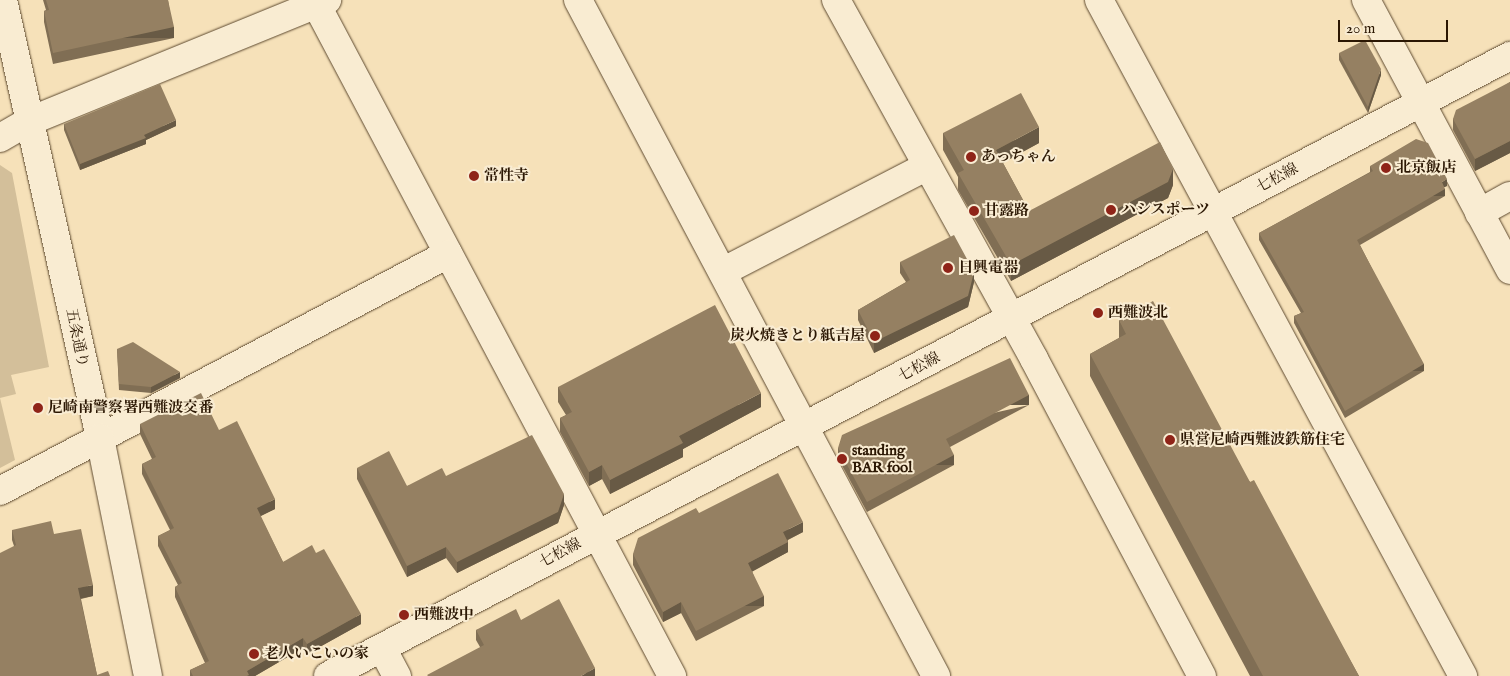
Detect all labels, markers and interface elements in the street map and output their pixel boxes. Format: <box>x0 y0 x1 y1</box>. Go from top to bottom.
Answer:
scale bar <box>1340 10 1450 42</box>
text: 20 m <box>1346 19 1375 38</box>
place label: あっちゃん <box>981 148 1056 166</box>
marker: あっちゃん <box>965 151 977 163</box>
street label: 七松線 <box>1253 159 1301 197</box>
place label: 北京飯店 <box>1396 159 1456 177</box>
marker: 北京飯店 <box>1380 162 1392 174</box>
place label: 常性寺 <box>484 167 529 185</box>
marker: 常性寺 <box>468 170 480 182</box>
place label: ハシスポーツ <box>1121 201 1211 219</box>
place label: 甘露路 <box>984 202 1029 220</box>
marker: ハシスポーツ <box>1105 204 1117 216</box>
marker: 甘露路 <box>968 205 980 217</box>
place label: 日興電器 <box>958 259 1018 277</box>
marker: 日興電器 <box>942 262 954 274</box>
place label: 西難波北 <box>1108 304 1168 322</box>
street label: 五条通り <box>62 307 92 369</box>
marker: 西難波北 <box>1092 307 1104 319</box>
place label: 炭火焼きとり紙吉屋 <box>730 327 865 345</box>
marker: 炭火焼きとり紙吉屋 <box>869 330 881 342</box>
street label: 七松線 <box>895 348 943 386</box>
place label: 尼崎南警察署西難波交番 <box>48 399 213 417</box>
marker: 尼崎南警察署西難波交番 <box>32 402 44 414</box>
place label: 県営尼崎西難波鉄筋住宅 <box>1180 431 1345 449</box>
marker: 県営尼崎西難波鉄筋住宅 <box>1164 434 1176 446</box>
place label: standing BAR fool <box>852 441 912 476</box>
marker: standing BAR fool <box>836 453 848 465</box>
street label: 七松線 <box>536 534 584 572</box>
place label: 西難波中 <box>414 606 474 624</box>
marker: 西難波中 <box>398 609 410 621</box>
place label: 老人いこいの家 <box>264 645 369 663</box>
marker: 老人いこいの家 <box>248 648 260 660</box>

